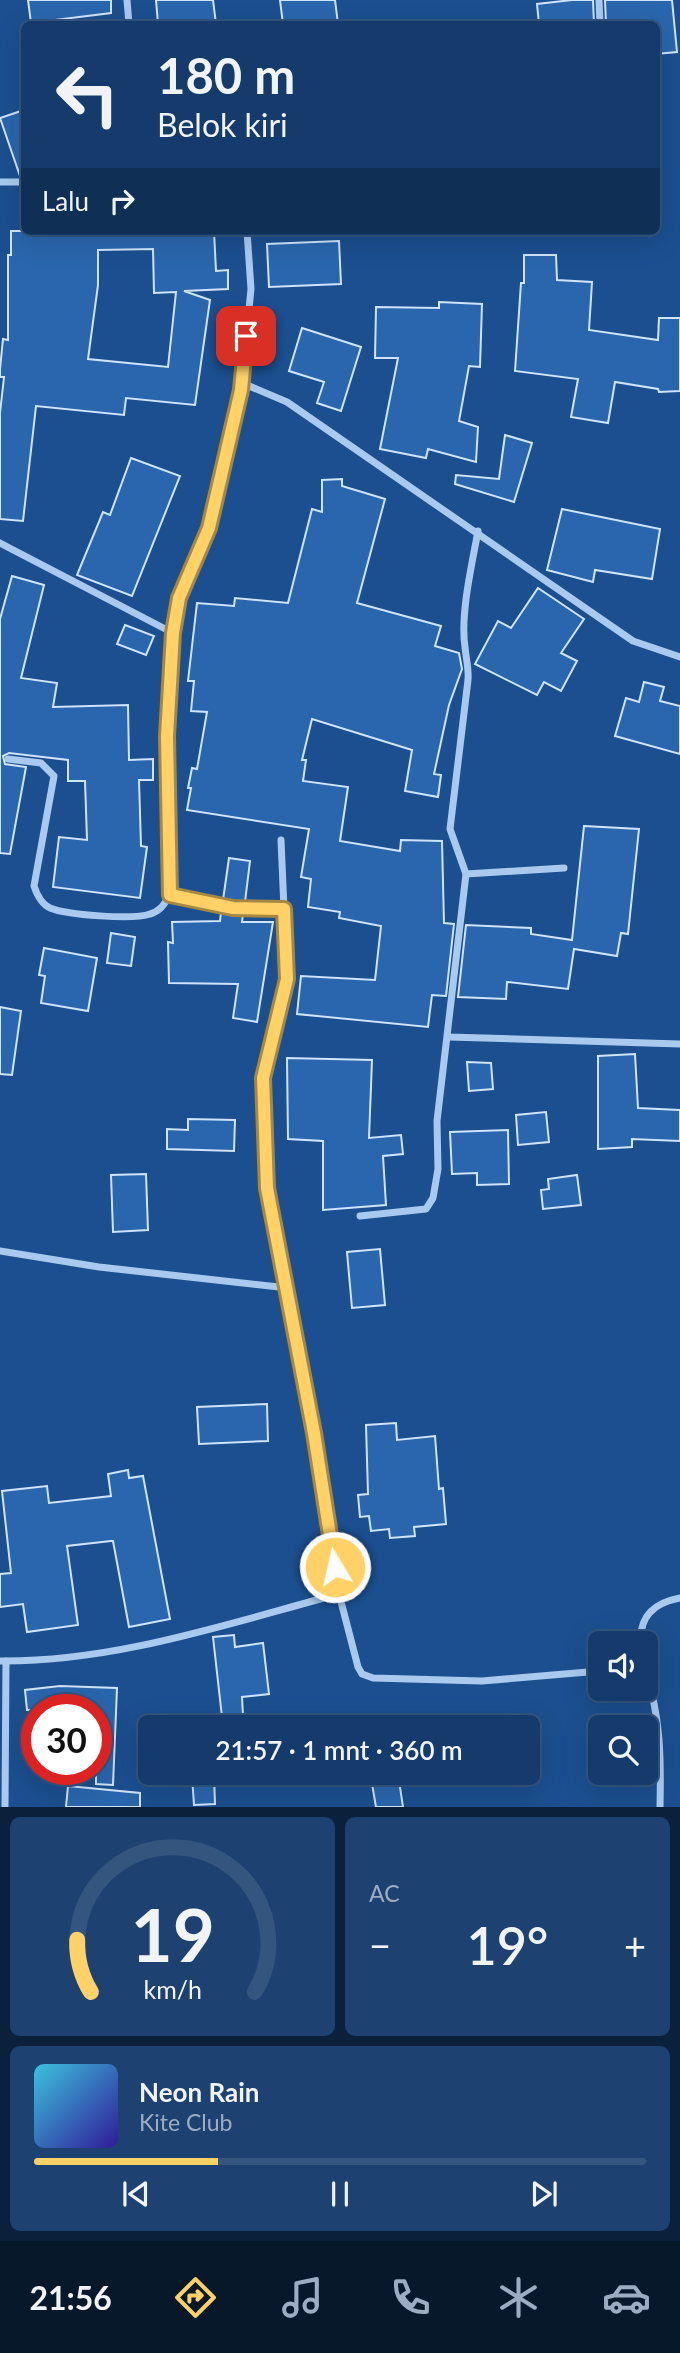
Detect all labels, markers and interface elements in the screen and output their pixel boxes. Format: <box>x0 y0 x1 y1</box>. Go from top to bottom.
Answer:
text: 180 m <box>157 46 295 104</box>
icon: left <box>42 49 133 140</box>
text: Belok kiri <box>157 105 288 144</box>
icon: right <box>103 182 141 220</box>
text: Lalu <box>42 185 89 217</box>
pin <box>216 306 276 366</box>
icon: arrive <box>227 317 265 355</box>
position arrow <box>298 1530 372 1604</box>
map controls <box>588 1631 658 1785</box>
button: sound <box>588 1631 658 1701</box>
speed limit sign: 30 <box>21 1694 112 1785</box>
button: search <box>588 1715 658 1785</box>
text: 21:57 · 1 mnt · 360 m <box>215 1734 463 1766</box>
text: AC <box>369 1879 400 1907</box>
text: 19 <box>130 1891 215 1979</box>
text: 19° <box>467 1914 548 1976</box>
text: − <box>369 1922 391 1968</box>
text: + <box>624 1922 646 1968</box>
text: km/h <box>143 1974 202 2004</box>
text: Neon Rain <box>139 2076 259 2108</box>
text: Kite Club <box>139 2108 232 2136</box>
icon: previous <box>117 2175 155 2213</box>
icon: pause <box>321 2175 359 2213</box>
icon: next <box>525 2175 563 2213</box>
icon: directions <box>171 2273 220 2322</box>
icon: music <box>278 2273 327 2322</box>
icon: phone <box>386 2273 435 2322</box>
icon: climate <box>494 2273 543 2322</box>
icon: car <box>602 2273 651 2322</box>
text: 21:56 <box>29 2278 112 2317</box>

